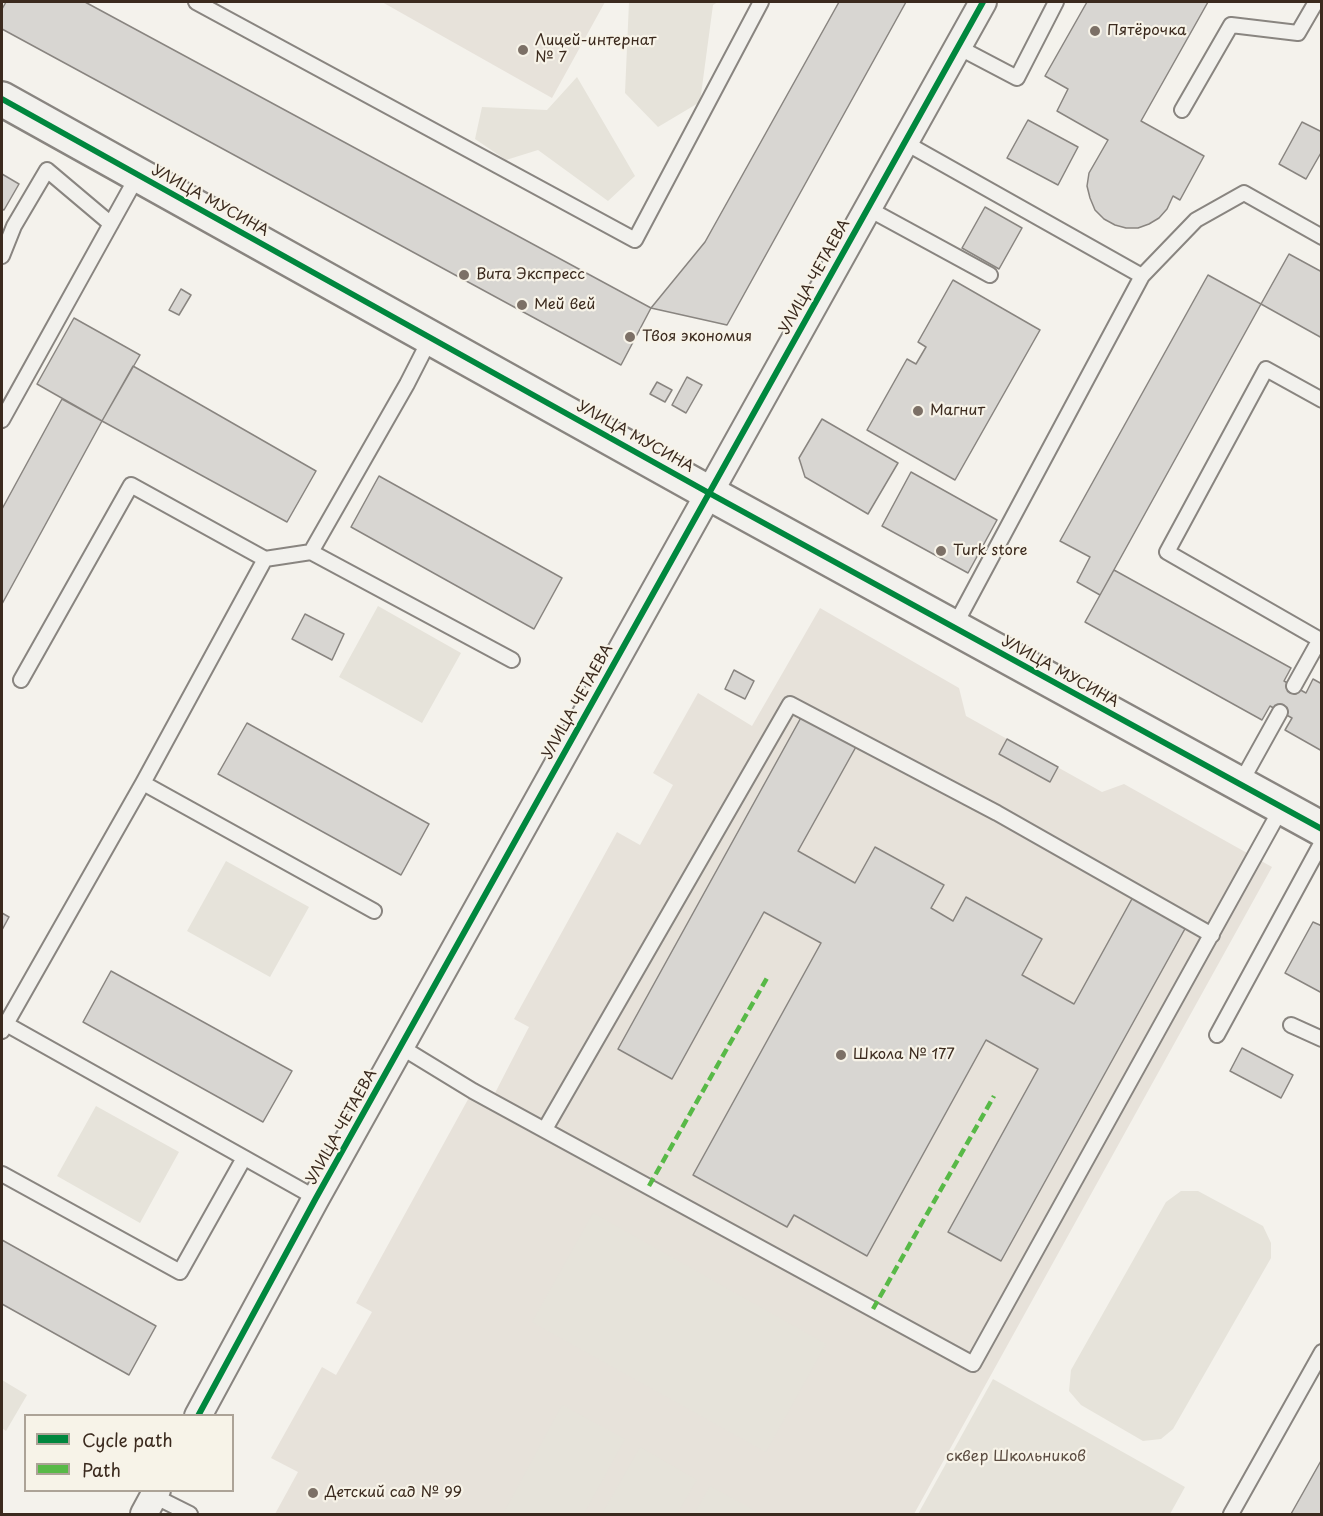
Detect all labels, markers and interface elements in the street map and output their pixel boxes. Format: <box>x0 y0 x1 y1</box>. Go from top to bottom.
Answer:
place label: Пятёрочка <box>1107 22 1186 40</box>
marker: Пятёрочка <box>1088 24 1102 38</box>
place label: Лицей-интернат № 7 <box>535 32 656 67</box>
marker: Лицей-интернат № 7 <box>516 43 530 57</box>
street label: УЛИЦА МУСИНА <box>148 161 272 241</box>
street label: УЛИЦА ЧЕТАЕВА <box>776 216 854 338</box>
place label: Вита Экспресс <box>476 266 585 284</box>
marker: Вита Экспресс <box>457 268 471 282</box>
place label: Мей вей <box>534 296 595 314</box>
marker: Мей вей <box>515 298 529 312</box>
place label: Твоя экономия <box>642 328 752 346</box>
marker: Твоя экономия <box>623 330 637 344</box>
street label: УЛИЦА МУСИНА <box>573 397 697 477</box>
place label: Магнит <box>930 402 985 420</box>
marker: Магнит <box>911 404 925 418</box>
place label: Turk store <box>953 542 1028 560</box>
marker: Turk store <box>934 544 948 558</box>
street label: УЛИЦА МУСИНА <box>998 632 1122 712</box>
street label: УЛИЦА ЧЕТАЕВА <box>539 641 617 763</box>
place label: Школа № 177 <box>853 1046 955 1064</box>
marker: Школа № 177 <box>834 1048 848 1062</box>
street label: УЛИЦА ЧЕТАЕВА <box>303 1066 381 1188</box>
legend <box>24 1414 234 1492</box>
text: Cycle path <box>82 1426 173 1453</box>
park label: сквер Школьников <box>946 1448 1086 1466</box>
text: Path <box>82 1456 121 1483</box>
place label: Детский сад № 99 <box>325 1484 462 1502</box>
marker: Детский сад № 99 <box>306 1486 320 1500</box>

